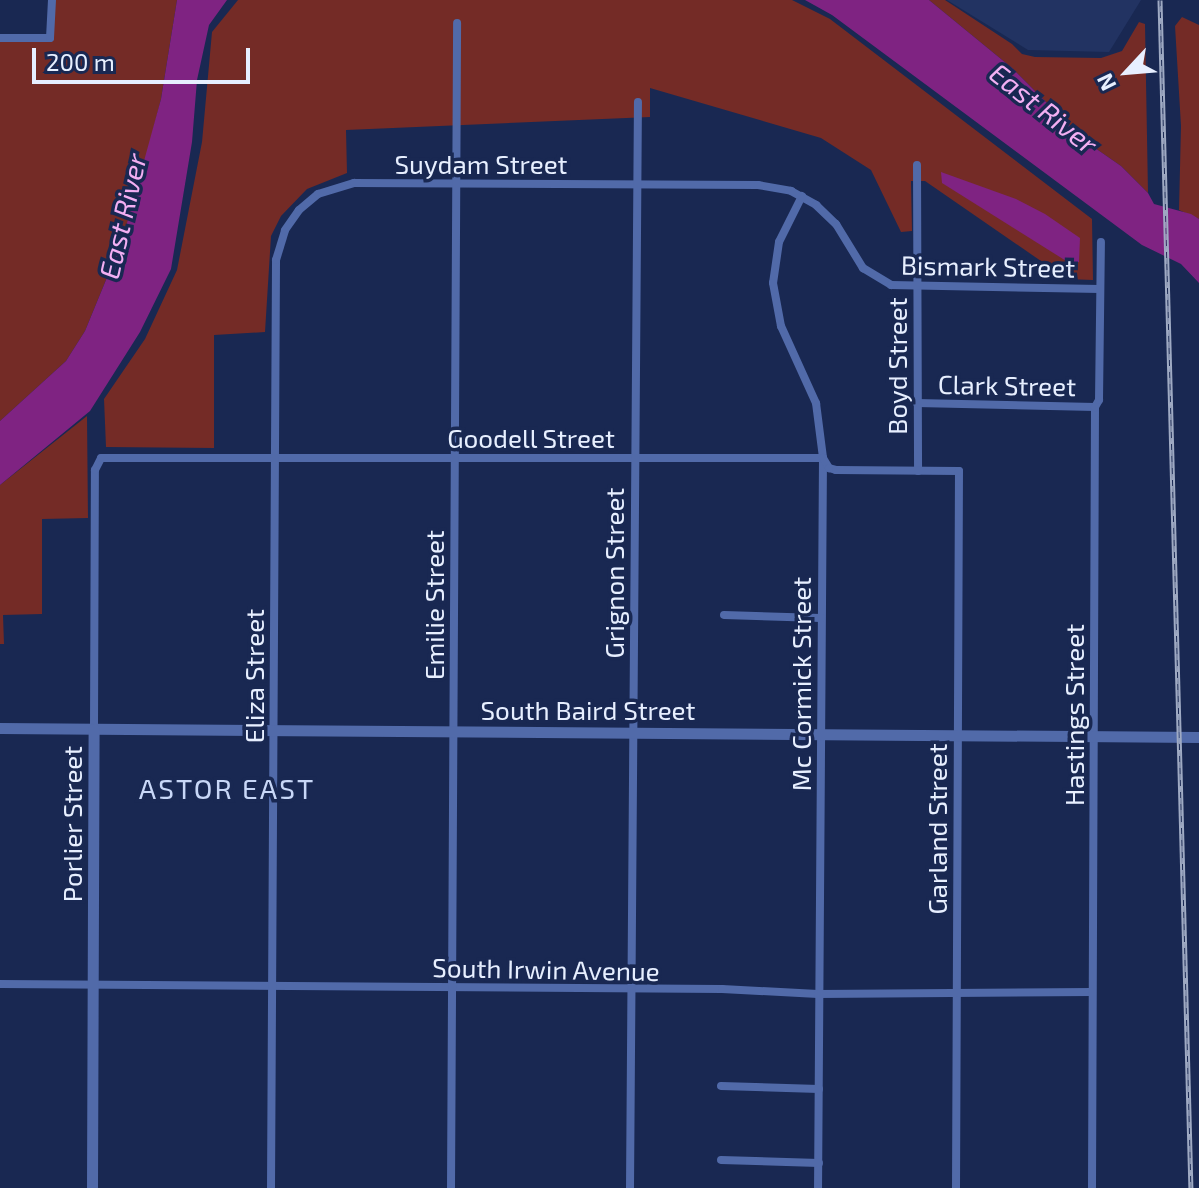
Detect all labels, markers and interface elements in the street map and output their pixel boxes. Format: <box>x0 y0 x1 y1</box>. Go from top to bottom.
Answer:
scale bar <box>36 32 254 82</box>
north arrow <box>1087 32 1167 112</box>
text: 200 m <box>46 47 115 76</box>
water label: East River <box>983 55 1105 161</box>
text: N <box>1090 70 1121 95</box>
street label: Suydam Street <box>394 148 568 180</box>
water label: East River <box>91 150 153 282</box>
street label: Bismark Street <box>900 249 1076 283</box>
street label: Boyd Street <box>881 297 913 435</box>
street label: Clark Street <box>937 368 1077 402</box>
street label: Goodell Street <box>447 422 615 454</box>
street label: Grignon Street <box>598 488 630 658</box>
street label: Emilie Street <box>418 530 450 680</box>
street label: Mc Cormick Street <box>785 577 817 791</box>
street label: Eliza Street <box>238 609 270 743</box>
street label: Hastings Street <box>1058 624 1090 806</box>
street label: South Baird Street <box>481 694 695 726</box>
street label: Garland Street <box>921 743 953 915</box>
street label: Porlier Street <box>56 746 88 902</box>
district label: ASTOR EAST <box>139 771 315 805</box>
street label: South Irwin Avenue <box>432 951 660 987</box>

